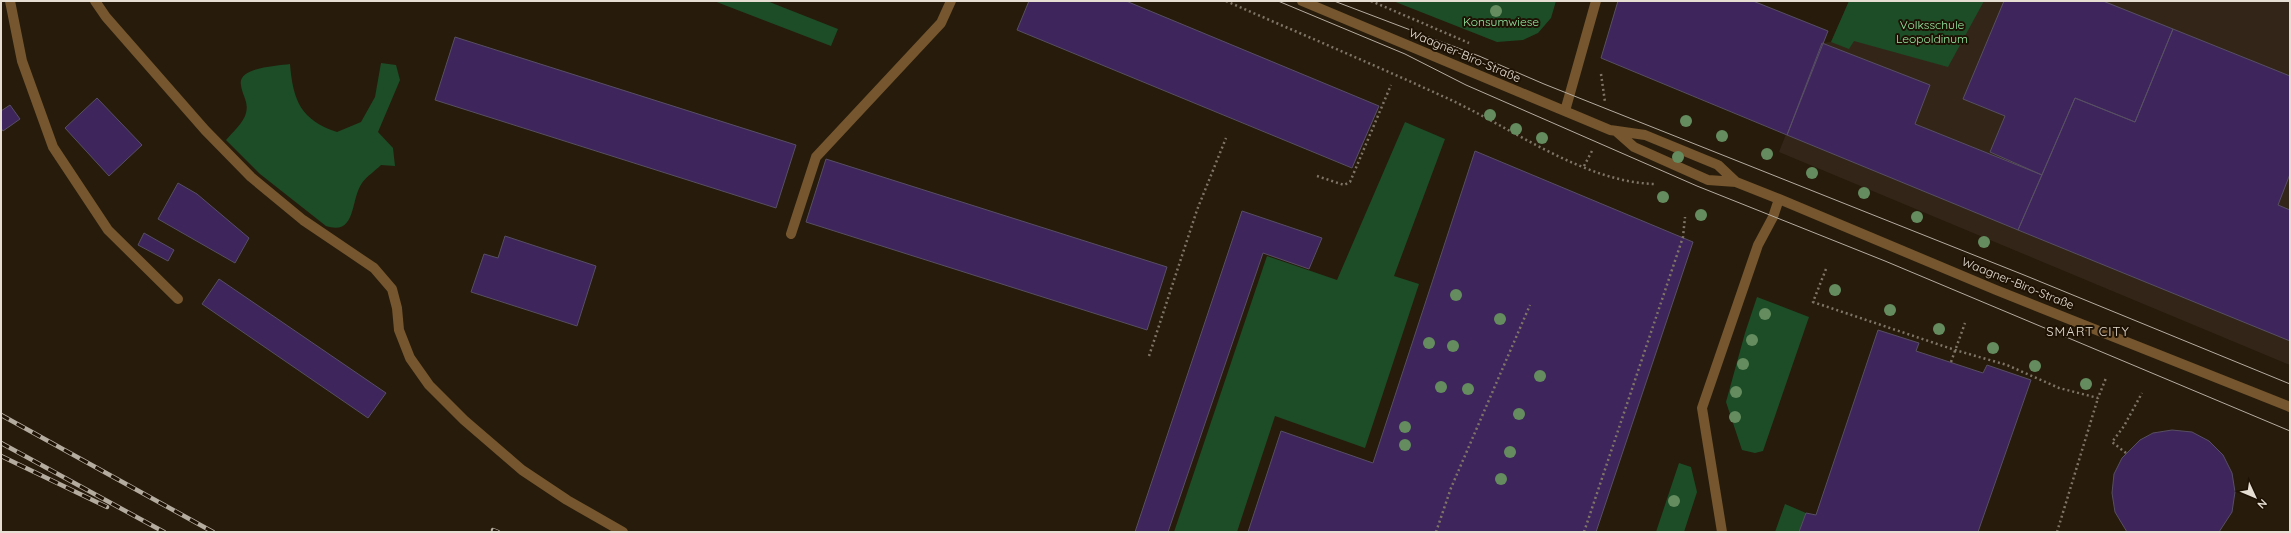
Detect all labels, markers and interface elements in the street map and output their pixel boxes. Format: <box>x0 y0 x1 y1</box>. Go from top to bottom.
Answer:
park label: Konsumwiese <box>1463 14 1539 29</box>
park label: Volksschule Leopoldinum <box>1896 17 1968 46</box>
street label: Waagner-Biro-Straße <box>1407 25 1523 85</box>
street label: Waagner-Biro-Straße <box>1960 254 2077 312</box>
district label: SMART CITY <box>2046 323 2130 339</box>
north arrow <box>2235 477 2275 517</box>
text: N <box>2254 496 2270 512</box>

